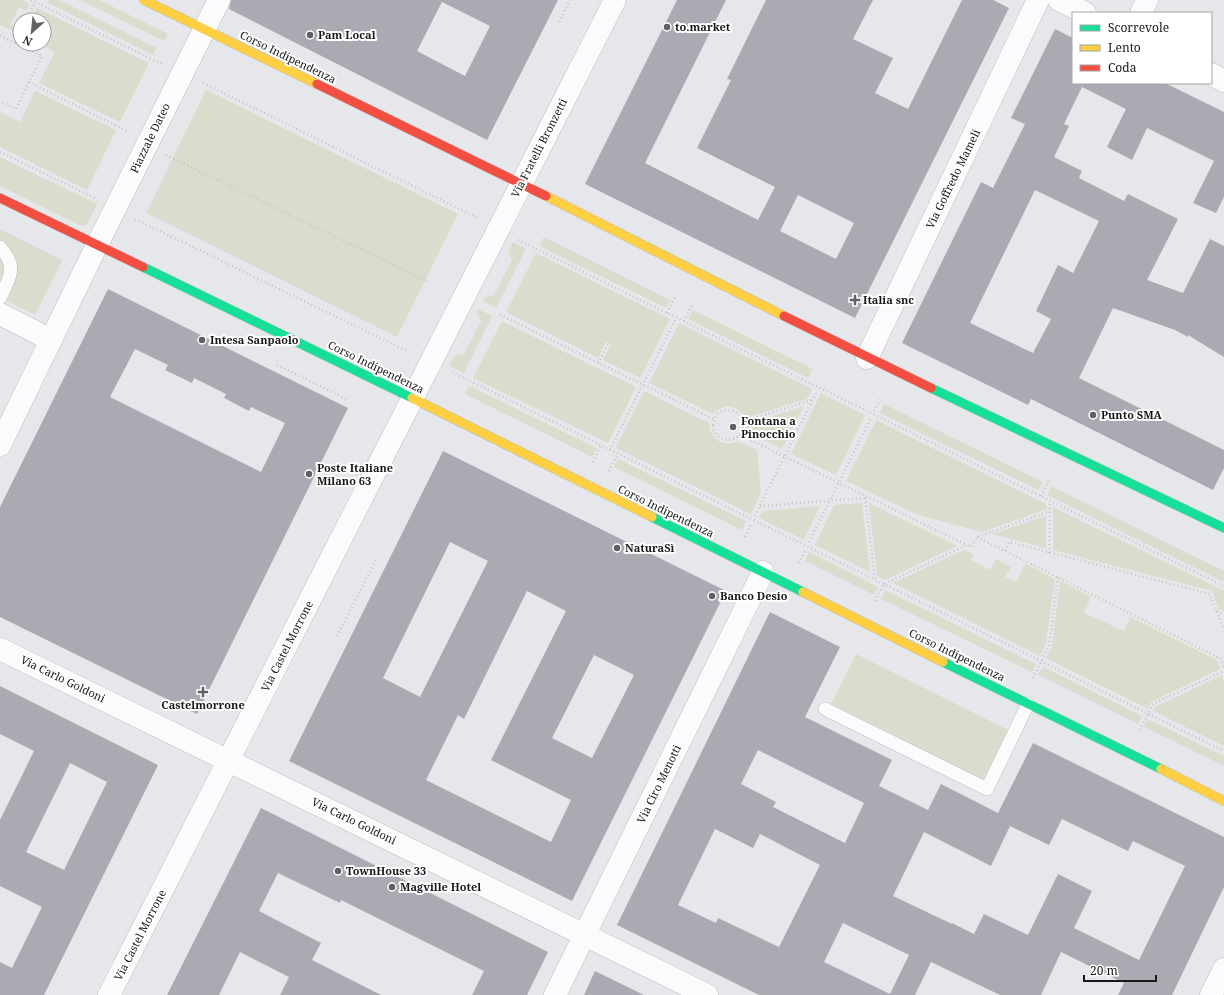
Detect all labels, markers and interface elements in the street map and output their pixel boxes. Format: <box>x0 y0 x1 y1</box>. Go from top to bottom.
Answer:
north arrow <box>12 12 52 52</box>
legend <box>1072 12 1212 84</box>
place label: to.market <box>675 19 731 34</box>
text: Scorrevole <box>1108 19 1169 36</box>
marker: to.market <box>662 22 672 32</box>
street label: Corso Indipendenza <box>238 27 339 86</box>
place label: Pam Local <box>318 27 376 42</box>
marker: Pam Local <box>305 30 315 40</box>
text: N <box>20 33 35 50</box>
text: Lento <box>1108 39 1141 56</box>
text: Coda <box>1108 59 1137 76</box>
street label: Via Fratelli Bronzetti <box>507 95 570 200</box>
street label: Piazzale Dateo <box>126 100 173 175</box>
street label: Via Goffredo Mameli <box>922 126 983 231</box>
place label: Italia snc <box>863 292 914 307</box>
marker: Italia snc <box>850 295 860 305</box>
place label: Intesa Sanpaolo <box>210 332 299 347</box>
marker: Intesa Sanpaolo <box>197 335 207 345</box>
street label: Corso Indipendenza <box>326 337 427 396</box>
place label: Punto SMA <box>1101 407 1163 422</box>
marker: Punto SMA <box>1088 410 1098 420</box>
place label: Fontana a Pinocchio <box>741 413 796 441</box>
marker: Fontana a Pinocchio <box>728 422 738 432</box>
place label: Poste Italiane Milano 63 <box>317 460 393 488</box>
marker: Poste Italiane Milano 63 <box>304 469 314 479</box>
street label: Corso Indipendenza <box>616 481 717 540</box>
place label: NaturaSì <box>625 540 675 555</box>
marker: NaturaSì <box>612 543 622 553</box>
place label: Banco Desio <box>720 588 788 603</box>
marker: Banco Desio <box>707 591 717 601</box>
street label: Via Castel Morrone <box>257 598 316 694</box>
street label: Corso Indipendenza <box>907 625 1008 684</box>
street label: Via Carlo Goldoni <box>19 652 108 706</box>
marker: Castelmorrone <box>198 687 208 697</box>
place label: Castelmorrone <box>161 697 245 712</box>
street label: Via Ciro Menotti <box>633 742 684 826</box>
street label: Via Carlo Goldoni <box>310 794 399 848</box>
place label: TownHouse 33 <box>346 863 426 878</box>
marker: TownHouse 33 <box>333 866 343 876</box>
place label: Magville Hotel <box>400 879 481 894</box>
marker: Magville Hotel <box>387 882 397 892</box>
street label: Via Castel Morrone <box>110 887 169 983</box>
scale bar <box>1084 957 1156 983</box>
text: 20 m <box>1090 962 1118 979</box>

